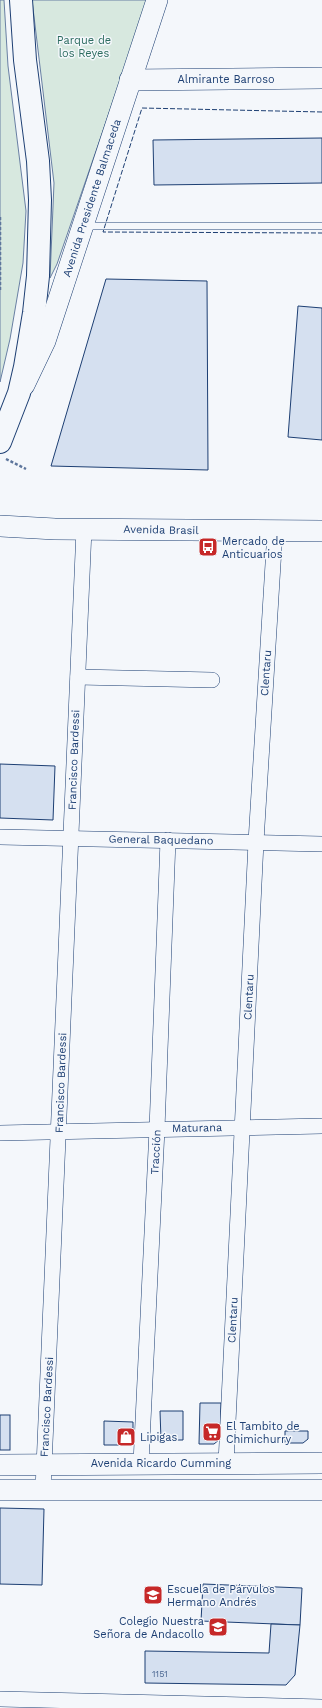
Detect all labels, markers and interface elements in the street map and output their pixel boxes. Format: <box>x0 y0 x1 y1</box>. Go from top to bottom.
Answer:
park label: Parque de los Reyes <box>57 34 111 60</box>
street label: Almirante Barroso <box>177 73 275 86</box>
street label: Avenida Presidente Balmaceda <box>60 117 124 279</box>
street label: Avenida Brasil <box>123 523 199 537</box>
place label: Mercado de Anticuarios <box>222 535 285 561</box>
bus stop icon: Mercado de Anticuarios <box>197 536 219 558</box>
street label: Clentaru <box>258 650 274 696</box>
street label: Francisco Bardessi <box>66 709 82 810</box>
street label: General Baquedano <box>109 833 213 847</box>
street label: Clentaru <box>241 974 257 1020</box>
street label: Francisco Bardessi <box>53 1032 69 1133</box>
street label: Maturana <box>172 1121 222 1135</box>
street label: Tracción <box>148 1129 164 1175</box>
street label: Clentaru <box>225 1297 241 1343</box>
street label: Francisco Bardessi <box>38 1356 56 1458</box>
place label: El Tambito de Chimichurry <box>226 1420 300 1446</box>
supermarket icon: El Tambito de Chimichurry <box>201 1421 223 1443</box>
shop icon: Lipigas <box>115 1426 137 1448</box>
place label: Lipigas <box>140 1431 177 1444</box>
street label: Avenida Ricardo Cumming <box>91 1457 231 1470</box>
place label: Escuela de Párvulos Hermano Andrés <box>167 1583 275 1609</box>
school or university icon: Escuela de Párvulos Hermano Andrés <box>142 1584 164 1606</box>
place label: Colegio Nuestra Señora de Andacollo <box>93 1615 204 1641</box>
school or university icon: Colegio Nuestra Señora de Andacollo <box>207 1616 229 1638</box>
house number: 1151 <box>152 1669 168 1679</box>

